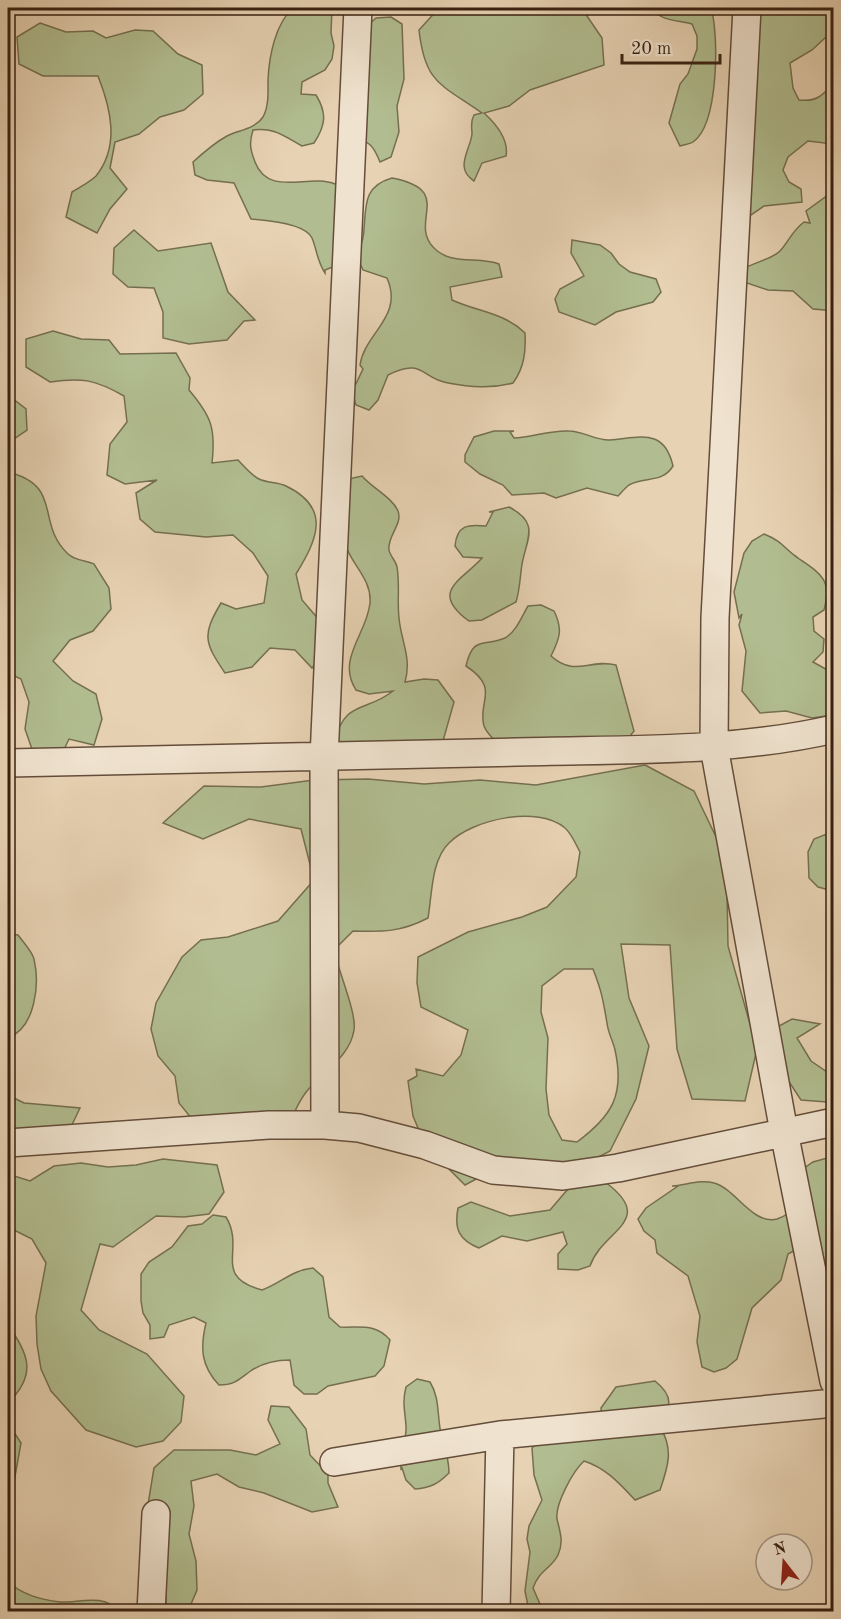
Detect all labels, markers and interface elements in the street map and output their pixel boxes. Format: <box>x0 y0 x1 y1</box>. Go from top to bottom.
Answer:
scale bar <box>622 27 720 65</box>
text: 20 m <box>631 40 671 58</box>
north arrow <box>754 1532 814 1592</box>
text: N <box>772 1540 789 1559</box>

